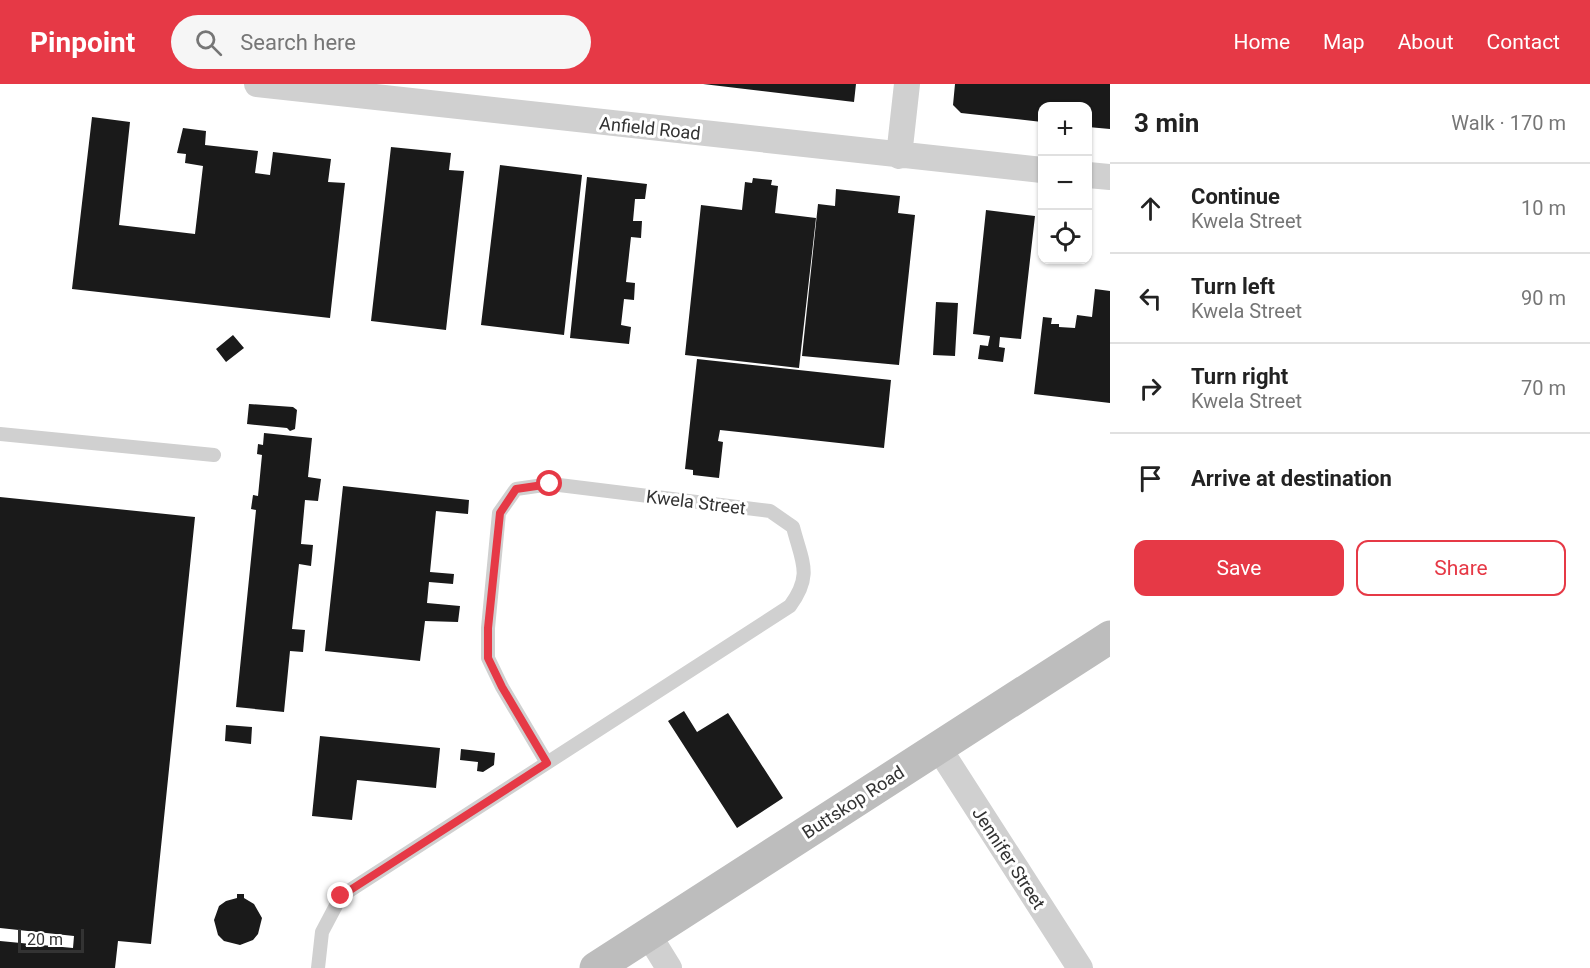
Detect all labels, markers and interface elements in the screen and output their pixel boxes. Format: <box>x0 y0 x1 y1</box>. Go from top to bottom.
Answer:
search box <box>171 15 591 69</box>
text: Pinpoint <box>30 26 135 59</box>
icon: search <box>192 26 225 59</box>
text: Search here <box>240 30 356 55</box>
text: Home <box>1234 30 1290 54</box>
text: Map <box>1323 30 1365 54</box>
text: About <box>1398 30 1454 54</box>
text: Contact <box>1487 30 1560 54</box>
map controls <box>1038 102 1092 264</box>
button: + <box>1038 102 1092 156</box>
text: 3 min <box>1134 108 1199 138</box>
text: Walk · 170 m <box>1451 111 1566 135</box>
street label: Anfield Road <box>598 112 702 144</box>
button: − <box>1038 156 1092 210</box>
text: Continue <box>1191 184 1280 209</box>
icon: ahead <box>1134 192 1167 225</box>
text: 10 m <box>1521 196 1566 220</box>
text: Kwela Street <box>1191 209 1302 233</box>
button: locate <box>1038 210 1092 264</box>
text: Turn left <box>1191 274 1275 299</box>
icon: left <box>1134 282 1167 315</box>
text: 90 m <box>1521 286 1566 310</box>
text: Kwela Street <box>1191 299 1302 323</box>
text: Turn right <box>1191 364 1288 389</box>
icon: right <box>1134 372 1167 405</box>
text: 70 m <box>1521 376 1566 400</box>
text: Kwela Street <box>1191 389 1302 413</box>
icon: arrive <box>1134 462 1167 495</box>
text: Arrive at destination <box>1191 466 1392 491</box>
route start <box>536 470 562 496</box>
street label: Kwela Street <box>645 485 747 519</box>
button: Save <box>1134 540 1344 596</box>
button: Share <box>1356 540 1566 596</box>
street label: Buttskop Road <box>798 761 908 843</box>
street label: Jennifer Street <box>968 803 1050 913</box>
route end <box>327 882 353 908</box>
scale bar <box>18 926 84 954</box>
text: 20 m <box>27 930 63 949</box>

